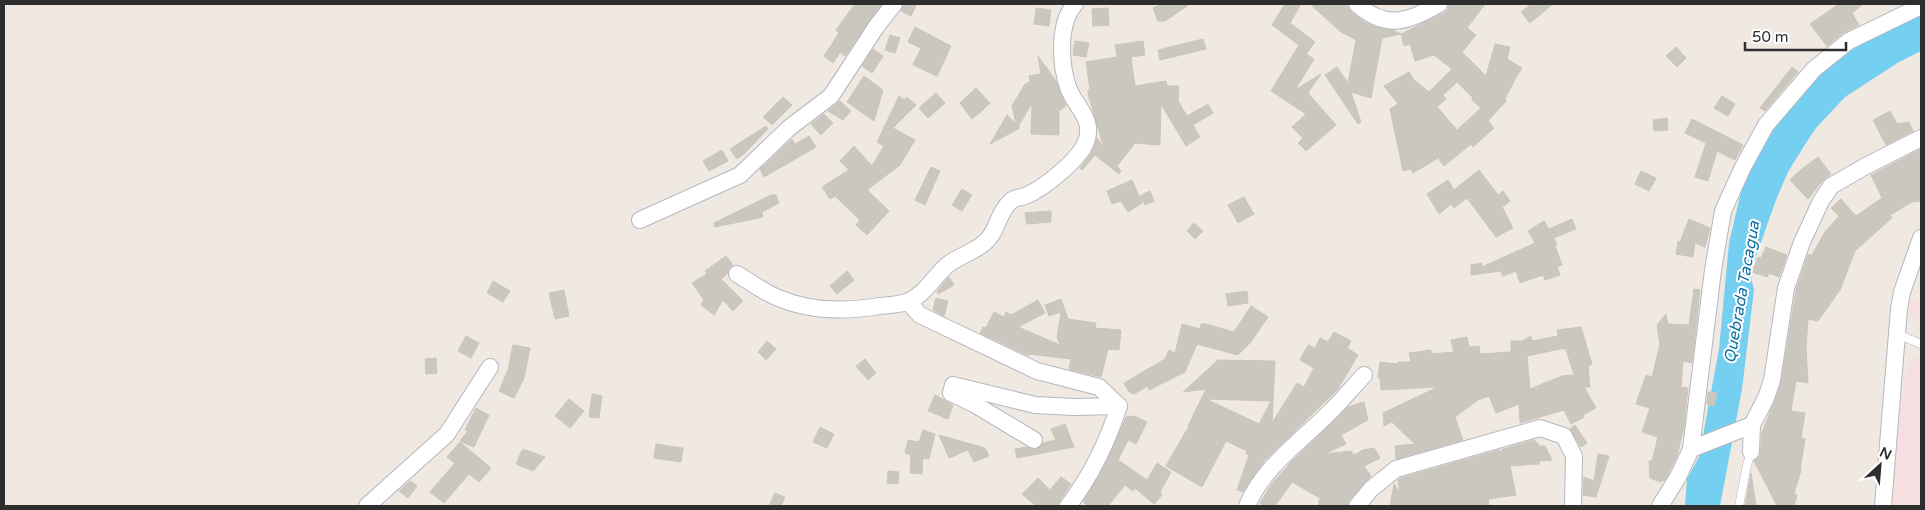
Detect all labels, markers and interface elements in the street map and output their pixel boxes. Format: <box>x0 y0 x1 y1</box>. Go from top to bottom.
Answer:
scale bar <box>1745 20 1846 52</box>
text: 50 m <box>1752 28 1789 46</box>
water label: Quebrada Tacagua <box>1720 219 1765 365</box>
north arrow <box>1855 440 1905 490</box>
text: N <box>1877 444 1894 464</box>

